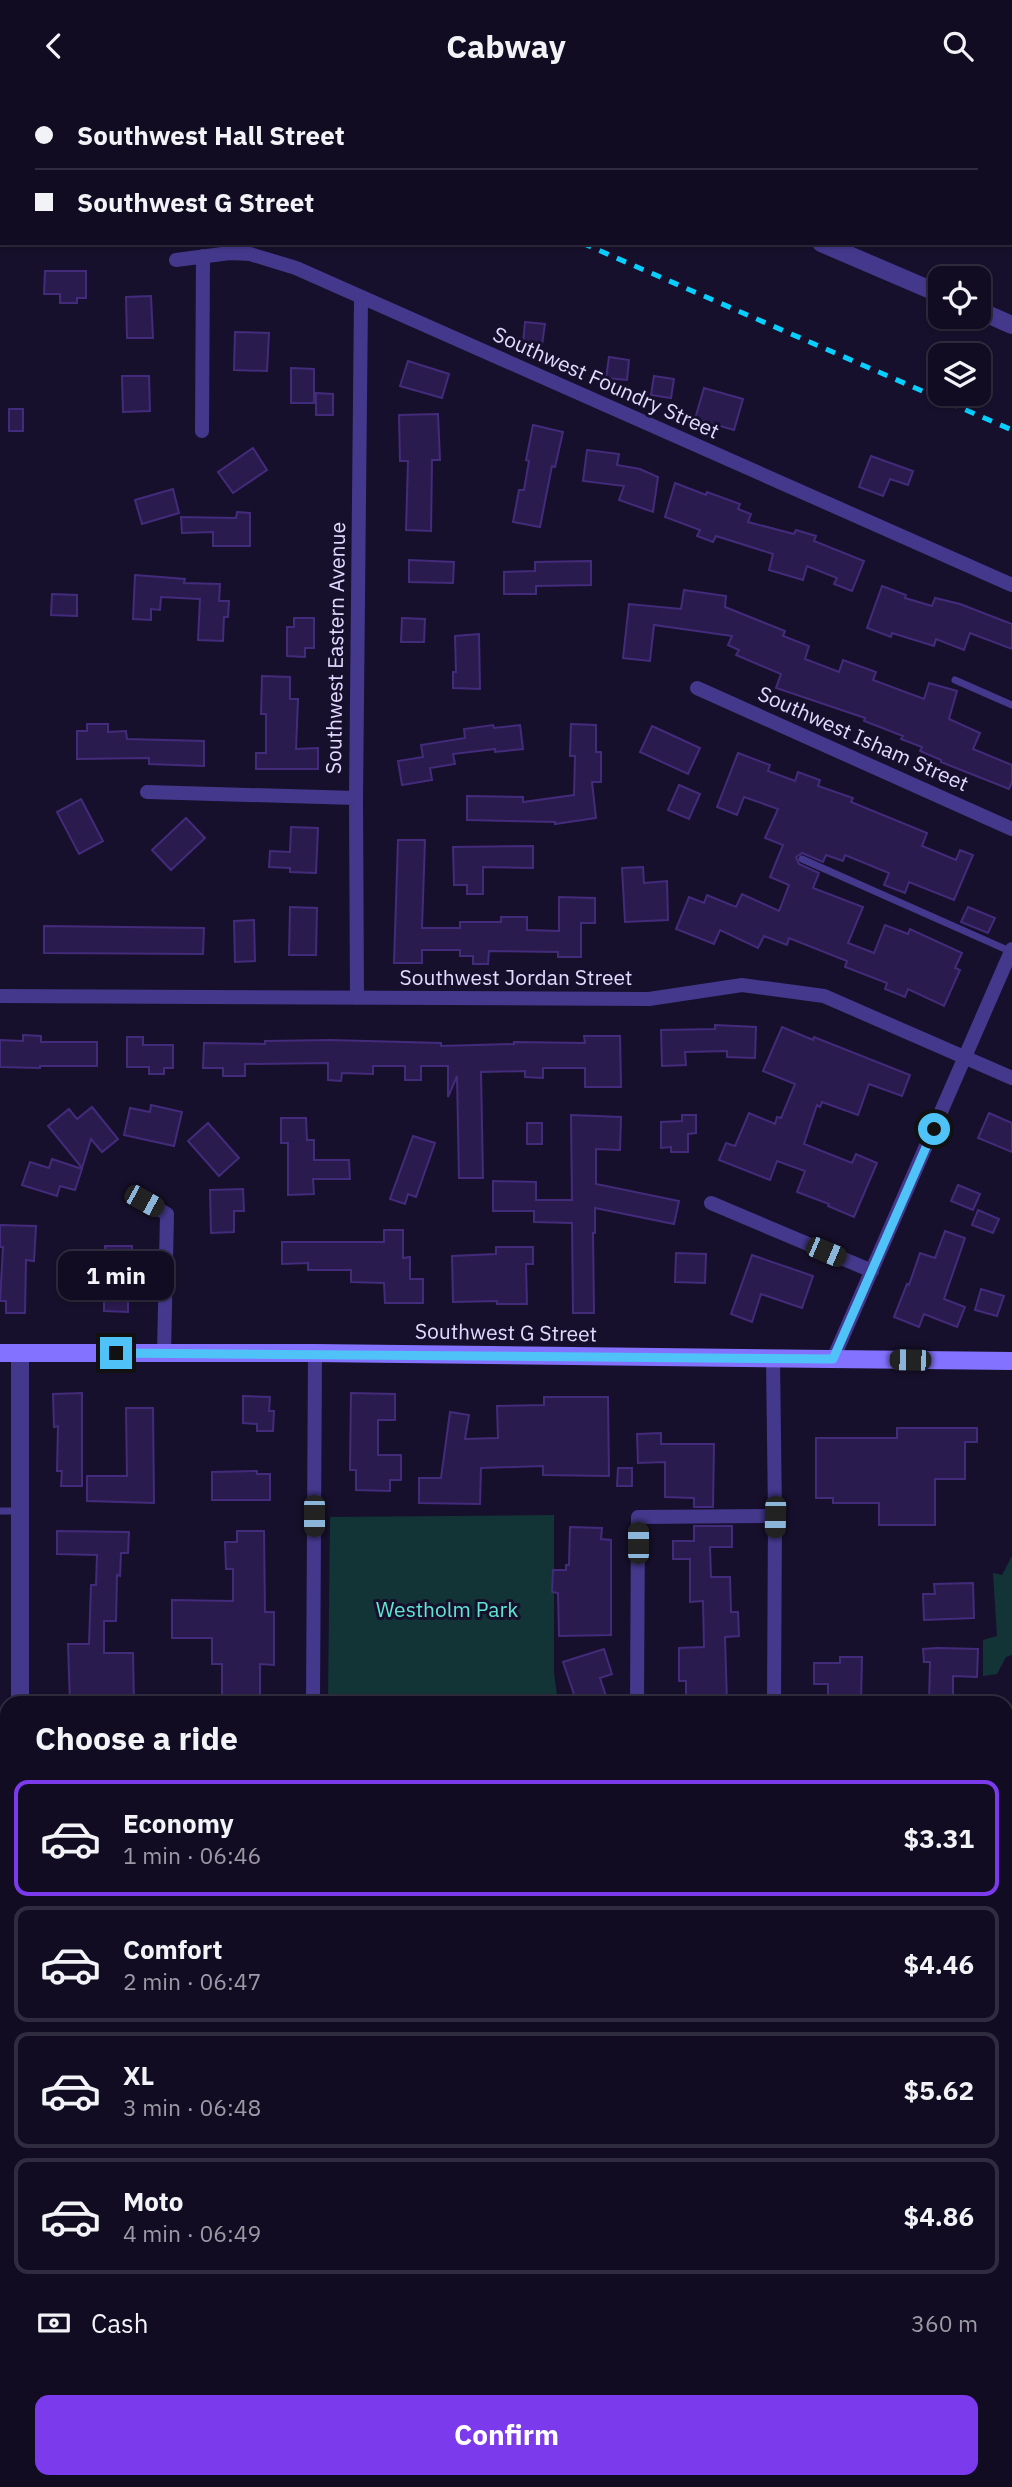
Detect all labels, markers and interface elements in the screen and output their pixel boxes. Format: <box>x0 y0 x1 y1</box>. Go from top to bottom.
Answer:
text: Cabway <box>446 25 566 67</box>
icon: back <box>35 27 73 65</box>
icon: search <box>939 27 977 65</box>
text: Southwest Hall Street <box>77 118 345 152</box>
text: Southwest G Street <box>77 185 314 219</box>
map controls <box>928 266 991 406</box>
button: locate <box>928 266 991 329</box>
street label: Southwest Foundry Street <box>489 319 724 445</box>
button: layers <box>928 343 991 406</box>
street label: Southwest Eastern Avenue <box>319 522 351 774</box>
street label: Southwest Isham Street <box>754 679 973 797</box>
street label: Southwest Jordan Street <box>400 963 632 991</box>
route start <box>918 1113 950 1145</box>
car <box>121 1182 168 1220</box>
car <box>803 1234 850 1270</box>
callout: 1 min <box>58 1251 174 1301</box>
text: 1 min <box>86 1260 146 1290</box>
street label: Southwest G Street <box>415 1316 597 1348</box>
route end <box>100 1337 132 1369</box>
car <box>889 1349 932 1371</box>
car <box>304 1495 325 1537</box>
car <box>765 1496 786 1538</box>
car <box>628 1522 649 1564</box>
park label: Westholm Park <box>376 1595 518 1623</box>
text: Choose a ride <box>35 1717 238 1759</box>
text: Economy <box>123 1806 234 1840</box>
icon: car <box>39 1807 102 1870</box>
text: $3.31 <box>904 1821 974 1855</box>
text: 1 min · 06:46 <box>123 1840 261 1870</box>
text: Comfort <box>123 1932 222 1966</box>
icon: car <box>39 1933 102 1996</box>
text: $4.46 <box>904 1947 974 1981</box>
text: 2 min · 06:47 <box>123 1966 261 1996</box>
text: XL <box>123 2058 154 2092</box>
icon: car <box>39 2059 102 2122</box>
text: $5.62 <box>904 2073 974 2107</box>
text: 3 min · 06:48 <box>123 2092 261 2122</box>
text: Moto <box>123 2184 183 2218</box>
icon: car <box>39 2185 102 2248</box>
text: $4.86 <box>904 2199 974 2233</box>
text: 4 min · 06:49 <box>123 2218 261 2248</box>
icon: cash <box>35 2304 73 2342</box>
text: Cash <box>91 2306 148 2340</box>
text: 360 m <box>911 2308 978 2338</box>
button: Confirm <box>35 2395 978 2475</box>

